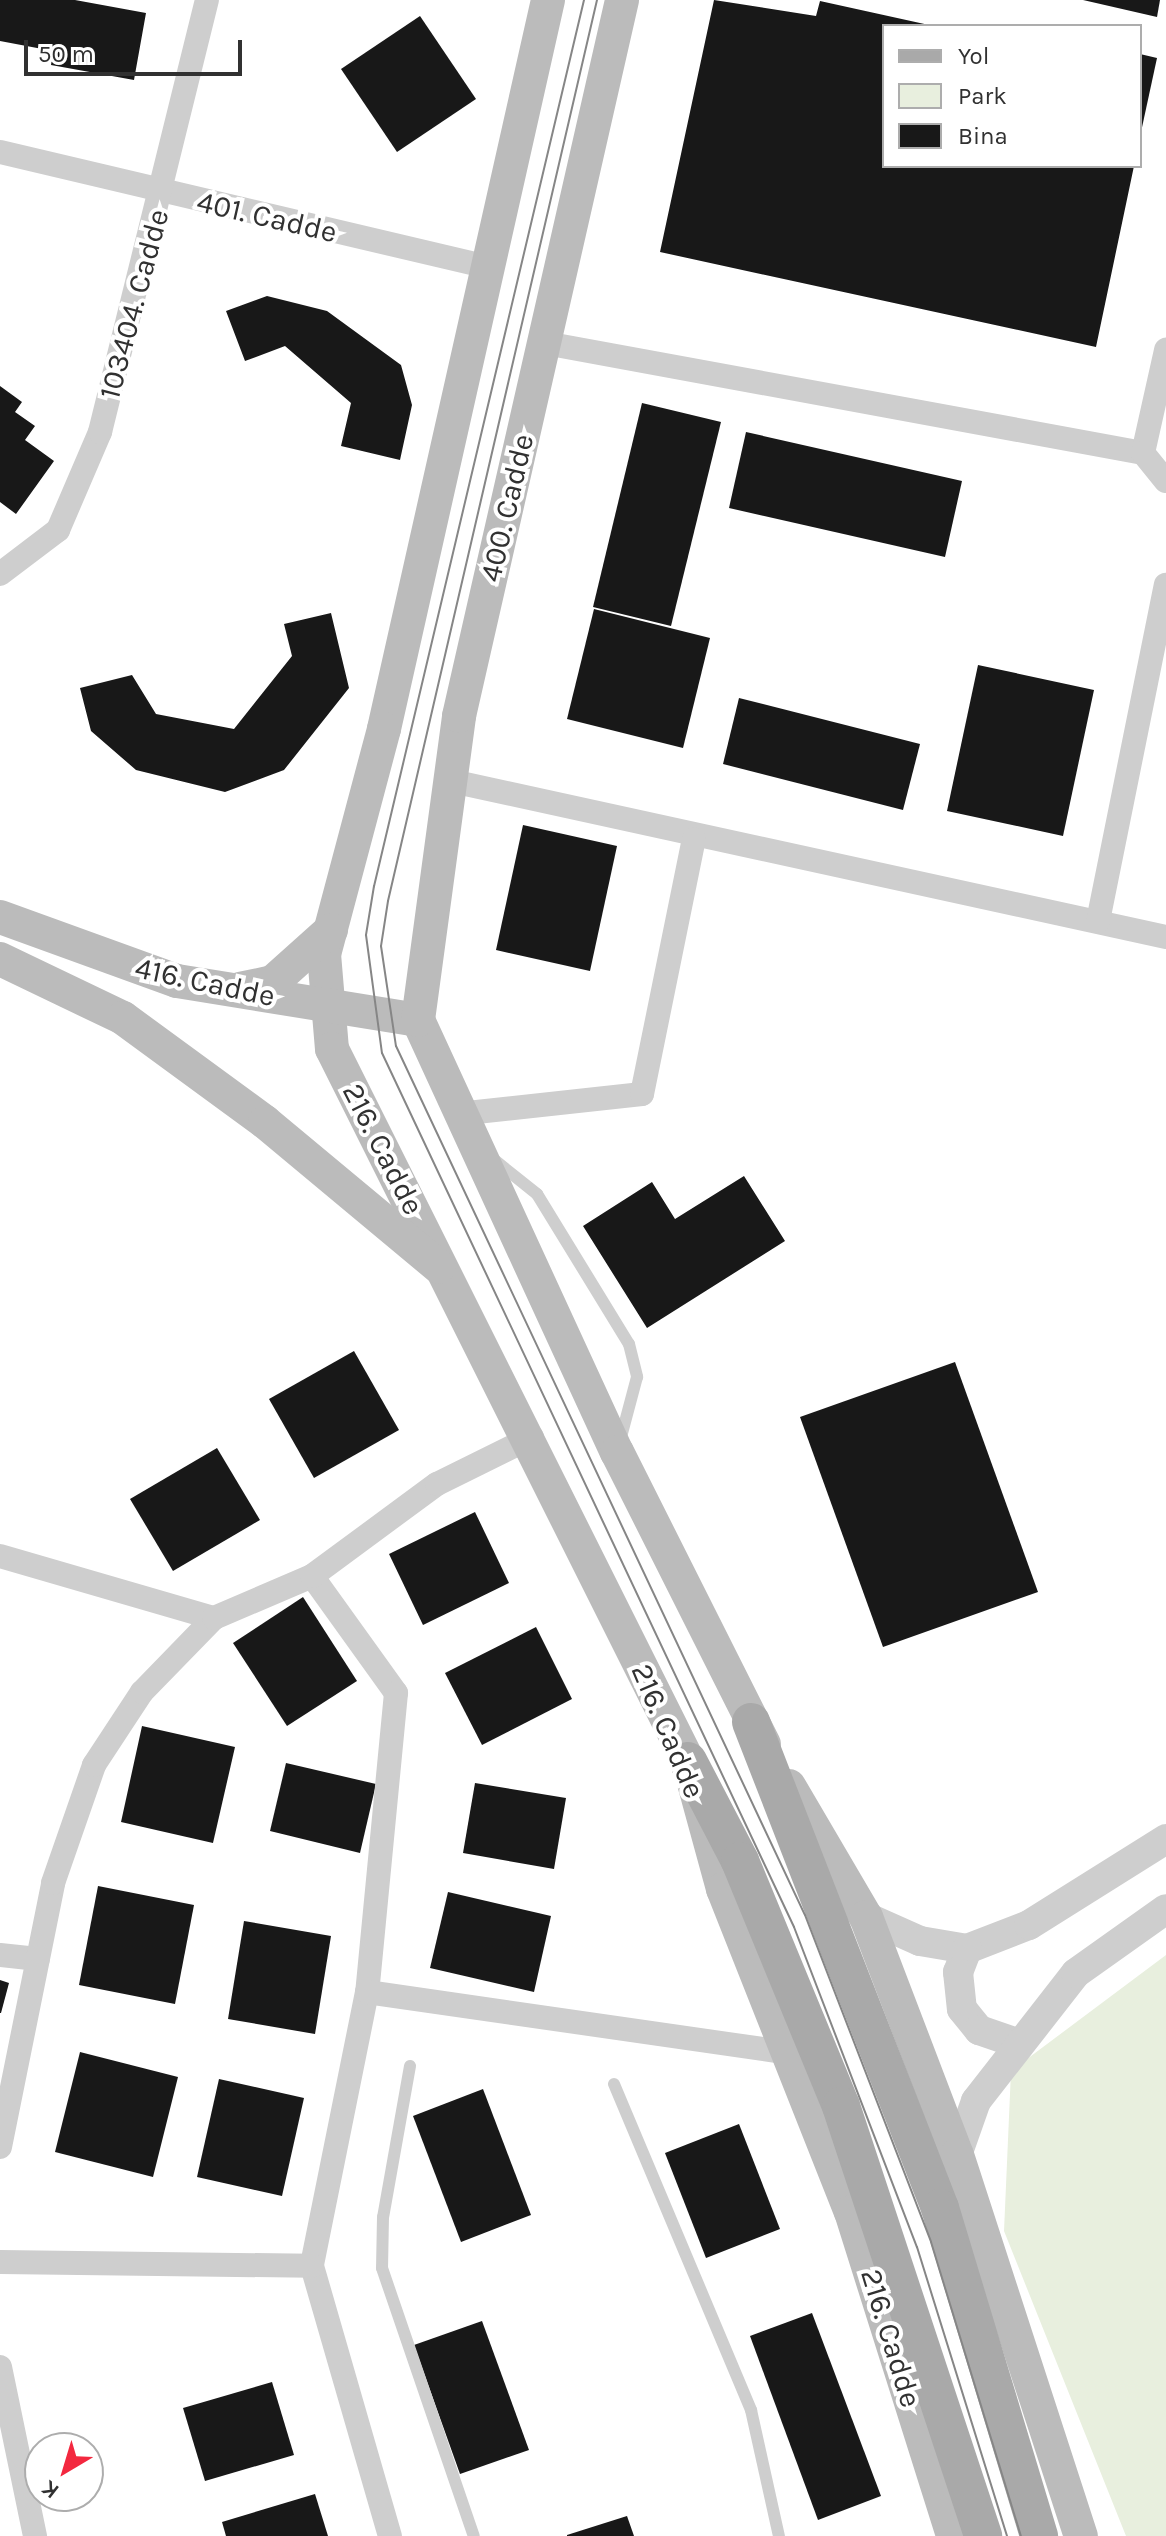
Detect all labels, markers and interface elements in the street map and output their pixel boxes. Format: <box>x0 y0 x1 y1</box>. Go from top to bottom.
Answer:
scale bar <box>28 24 246 74</box>
legend <box>882 24 1142 168</box>
text: 50 m <box>38 40 94 68</box>
text: Yol <box>958 42 989 70</box>
text: Park <box>958 82 1007 110</box>
text: Bina <box>958 122 1008 150</box>
street label: 401. Cadde <box>193 183 341 251</box>
street label: 103404. Cadde <box>91 205 177 403</box>
street label: 400. Cadde <box>473 431 541 585</box>
street label: 416. Cadde <box>132 950 278 1014</box>
street label: 216. Cadde <box>335 1077 431 1221</box>
street label: 216. Cadde <box>624 1658 712 1804</box>
street label: 216. Cadde <box>853 2264 929 2412</box>
north arrow <box>24 2432 104 2512</box>
text: K <box>37 2475 64 2504</box>

